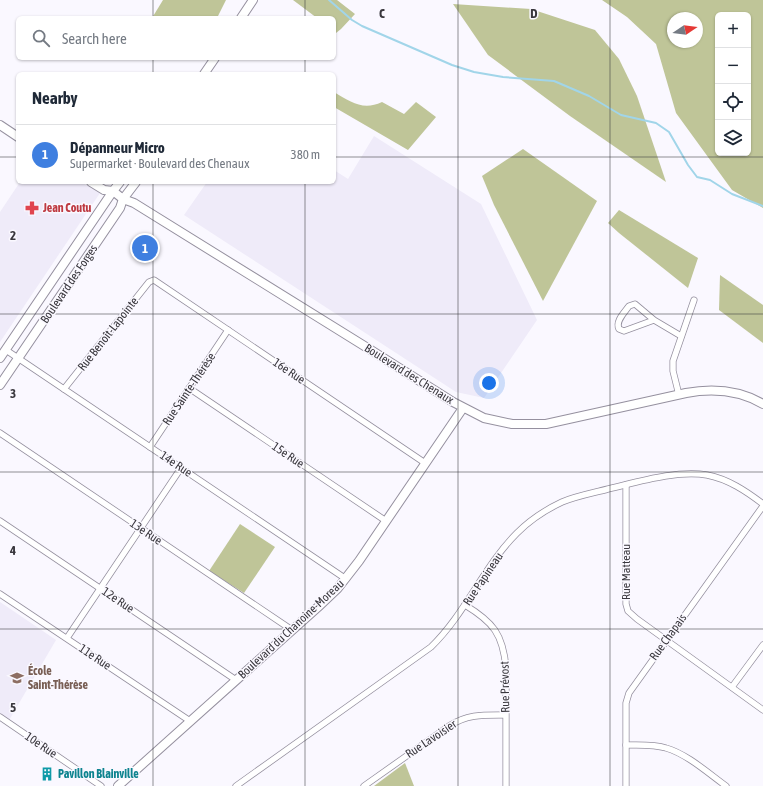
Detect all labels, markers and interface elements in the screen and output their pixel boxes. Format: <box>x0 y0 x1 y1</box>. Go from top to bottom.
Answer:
text: C <box>379 6 385 21</box>
text: D <box>530 6 538 21</box>
north arrow <box>667 12 703 48</box>
map controls <box>715 12 751 156</box>
button: + <box>715 12 751 48</box>
search box <box>16 16 336 60</box>
icon: search <box>30 27 52 49</box>
text: Search here <box>62 30 127 47</box>
button: − <box>715 48 751 84</box>
button: locate <box>715 84 751 120</box>
text: Nearby <box>32 88 78 108</box>
button: layers <box>715 120 751 156</box>
text: Dépanneur Micro <box>70 139 165 156</box>
text: 1 <box>42 147 48 162</box>
text: 380 m <box>291 147 320 162</box>
text: Supermarket · Boulevard des Chenaux <box>70 156 249 171</box>
pharmacy icon: Jean Coutu <box>24 200 40 216</box>
place label: Jean Coutu <box>42 201 92 215</box>
text: 2 <box>10 228 16 243</box>
pin: 1 <box>132 233 158 263</box>
street label: Boulevard des Forges <box>38 242 100 326</box>
street label: Rue Benoît-Lapointe <box>75 294 141 374</box>
street label: Boulevard des Chenaux <box>362 341 456 407</box>
street label: Rue Sainte-Thérèse <box>160 350 218 428</box>
street label: 16e Rue <box>270 355 308 387</box>
your location <box>479 373 499 393</box>
text: 3 <box>10 386 16 401</box>
street label: 15e Rue <box>269 439 307 471</box>
street label: 14e Rue <box>157 448 195 480</box>
street label: 13e Rue <box>127 516 165 548</box>
text: 4 <box>9 543 16 558</box>
street label: Rue Matteau <box>619 544 633 600</box>
street label: Rue Papineau <box>460 550 506 608</box>
street label: Boulevard du Chanoine-Moreau <box>235 576 347 682</box>
street label: 12e Rue <box>99 584 137 616</box>
street label: Rue Chapais <box>646 611 690 663</box>
street label: 11e Rue <box>76 641 114 673</box>
street label: Rue Prévost <box>498 660 512 713</box>
place label: École Saint-Thérèse <box>28 663 89 692</box>
school or university icon: École Saint-Thérèse <box>9 670 25 686</box>
text: 5 <box>10 700 16 715</box>
street label: Rue Lavoisier <box>403 717 459 761</box>
street label: 10e Rue <box>22 729 60 761</box>
building icon: Pavillon Blainville <box>39 766 55 782</box>
place label: Pavillon Blainville <box>58 767 139 781</box>

